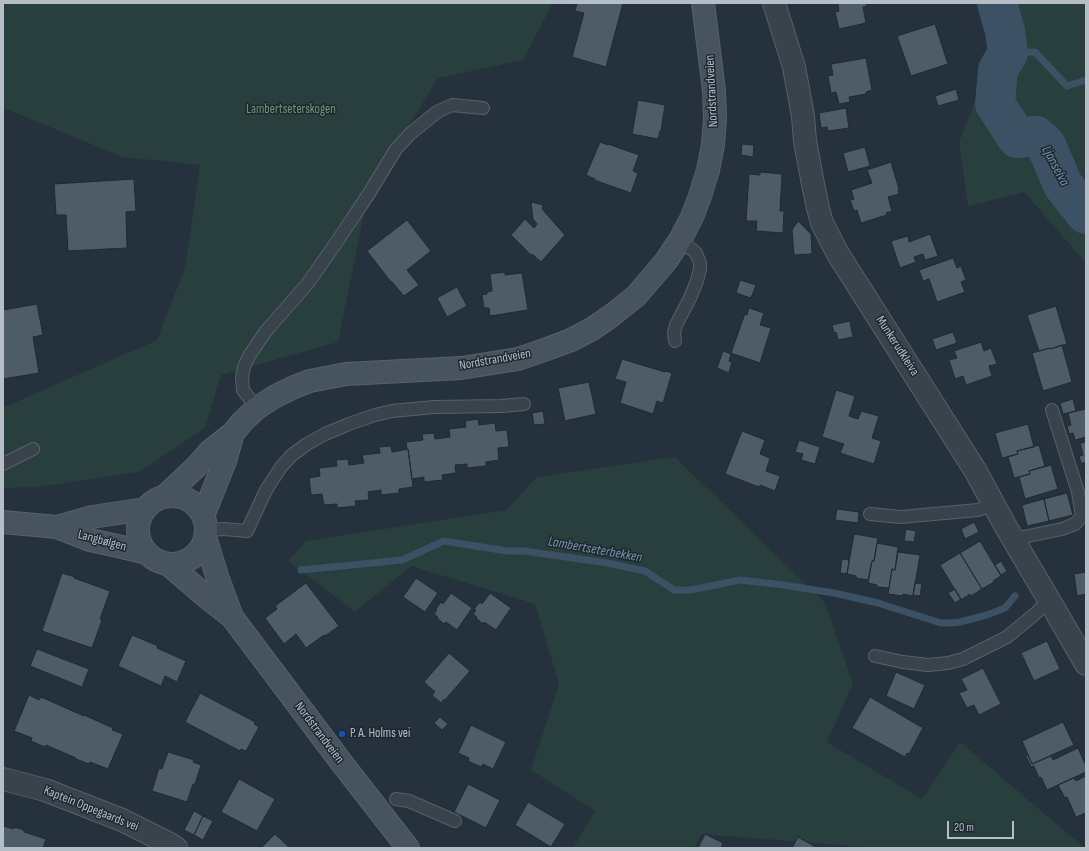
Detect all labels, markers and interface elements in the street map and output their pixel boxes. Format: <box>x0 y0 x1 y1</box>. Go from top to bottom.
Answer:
street label: Nordstrandveien <box>702 54 722 128</box>
park label: Lambertseterskogen <box>246 102 336 118</box>
water label: Ljanselva <box>1037 143 1073 189</box>
street label: Munkerudkleiva <box>872 313 922 379</box>
street label: Nordstrandveien <box>458 346 532 374</box>
street label: Langbølgen <box>76 527 128 555</box>
water label: Lambertseterbekken <box>547 533 643 567</box>
street label: Nordstrandveien <box>291 699 347 767</box>
place label: P. A. Holms vei <box>350 726 410 742</box>
marker: P. A. Holms vei <box>337 729 347 739</box>
street label: Kaptein Oppegaards vei <box>41 783 141 835</box>
scale bar <box>949 813 1016 839</box>
text: 20 m <box>954 820 974 835</box>

